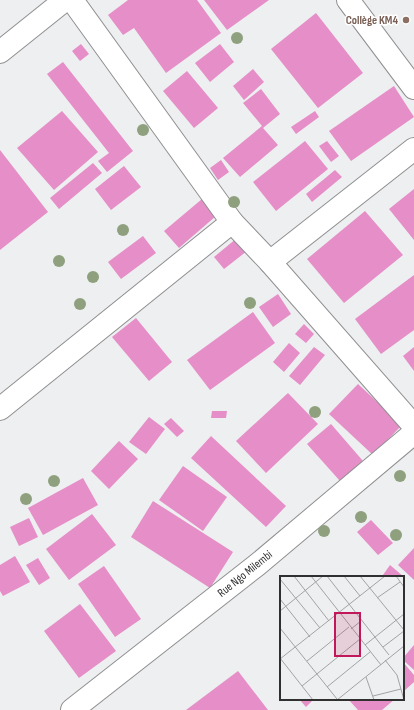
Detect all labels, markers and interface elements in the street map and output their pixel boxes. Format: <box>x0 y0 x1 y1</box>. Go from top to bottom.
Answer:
place label: Collège KM4 <box>346 13 398 28</box>
marker: Collège KM4 <box>401 15 411 25</box>
street label: Rue Ngo Milembi <box>214 547 276 601</box>
inset map <box>280 576 404 700</box>

